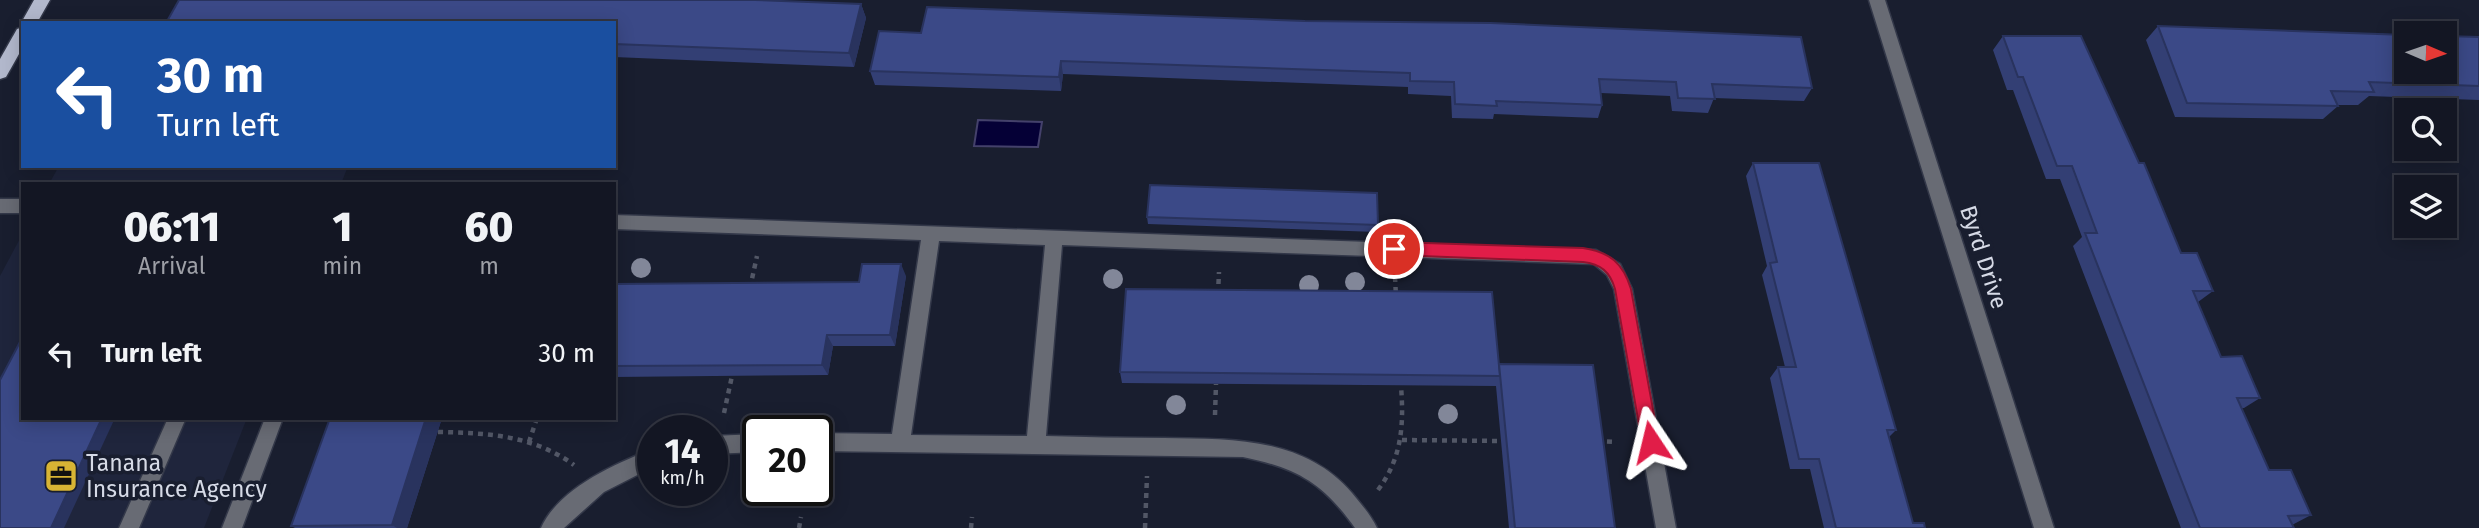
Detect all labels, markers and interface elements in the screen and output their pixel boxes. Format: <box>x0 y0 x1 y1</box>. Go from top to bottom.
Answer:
north arrow <box>2394 21 2457 84</box>
map controls <box>2394 21 2457 238</box>
text: 30 m <box>157 46 264 105</box>
icon: left <box>42 49 133 140</box>
button: search <box>2394 98 2457 161</box>
text: Turn left <box>157 106 279 144</box>
button: layers <box>2394 175 2457 238</box>
text: 06:11 <box>123 202 220 252</box>
text: 1 <box>332 202 352 252</box>
text: 60 <box>465 202 514 252</box>
street label: Byrd Drive <box>1954 202 2014 312</box>
pin <box>1364 219 1424 279</box>
icon: arrive <box>1375 230 1413 268</box>
text: Arrival <box>138 252 205 280</box>
text: min <box>322 252 362 280</box>
text: m <box>479 252 499 280</box>
icon: left <box>42 335 80 373</box>
text: Turn left <box>101 338 202 369</box>
text: 30 m <box>538 338 595 369</box>
position arrow <box>1614 405 1688 479</box>
speed limit sign: 20 <box>742 415 833 506</box>
text: 14 <box>664 430 701 472</box>
place label: Tanana Insurance Agency <box>86 449 267 503</box>
office icon: Tanana Insurance Agency <box>42 457 80 495</box>
text: km/h <box>660 467 705 489</box>

